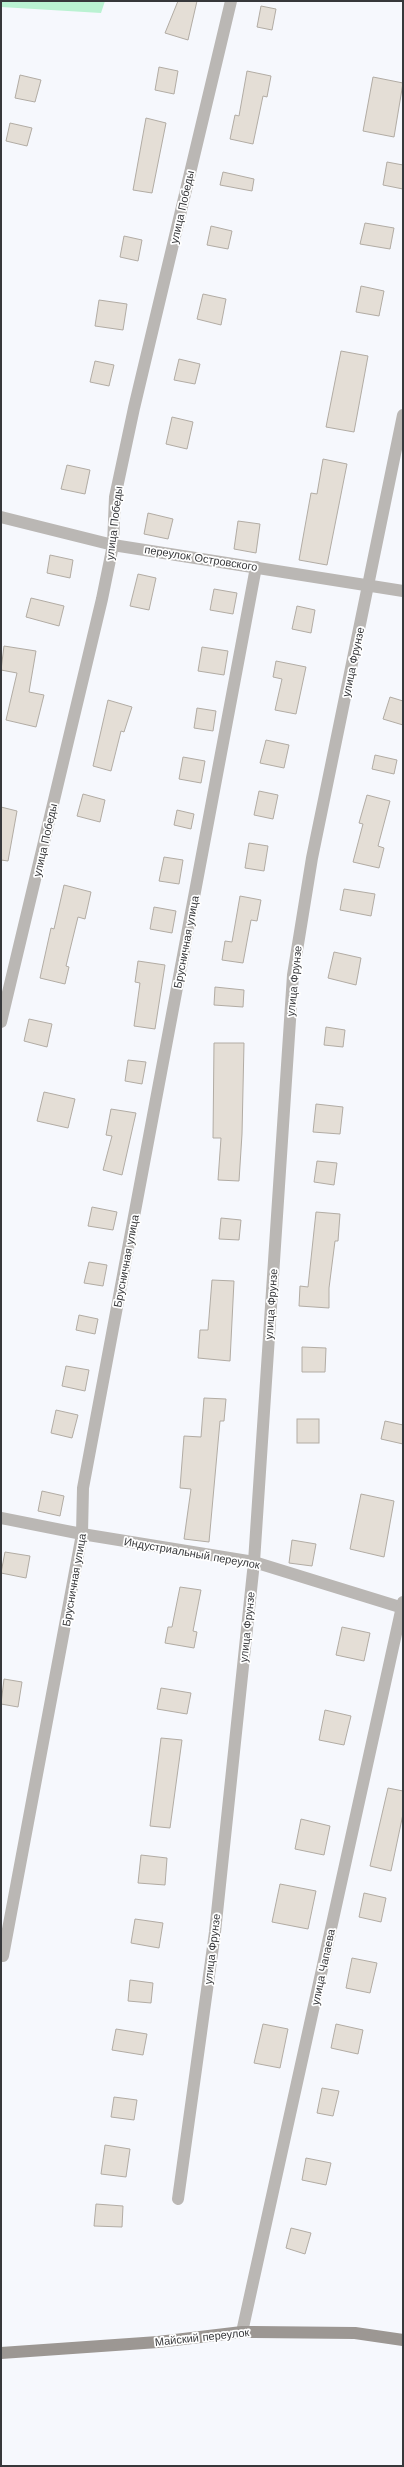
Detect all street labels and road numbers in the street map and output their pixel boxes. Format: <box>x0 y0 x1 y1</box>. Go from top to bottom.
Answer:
street label: улица Победы <box>168 169 197 245</box>
street label: улица Победы <box>104 485 125 561</box>
street label: переулок Островского <box>144 543 258 574</box>
street label: улица Фрунзе <box>340 626 367 698</box>
street label: улица Победы <box>31 802 60 878</box>
street label: Брусничная улица <box>171 894 202 990</box>
street label: улица Фрунзе <box>284 945 305 1017</box>
street label: Брусничная улица <box>111 1213 142 1309</box>
street label: улица Фрунзе <box>263 1268 280 1340</box>
street label: Брусничная улица <box>60 1532 89 1628</box>
street label: Индустриальный переулок <box>123 1535 261 1572</box>
street label: улица Фрунзе <box>237 1591 258 1663</box>
street label: улица Фрунзе <box>202 1913 223 1985</box>
street label: улица Чапаева <box>309 1927 338 2006</box>
street label: Майский переулок <box>154 2326 250 2349</box>

